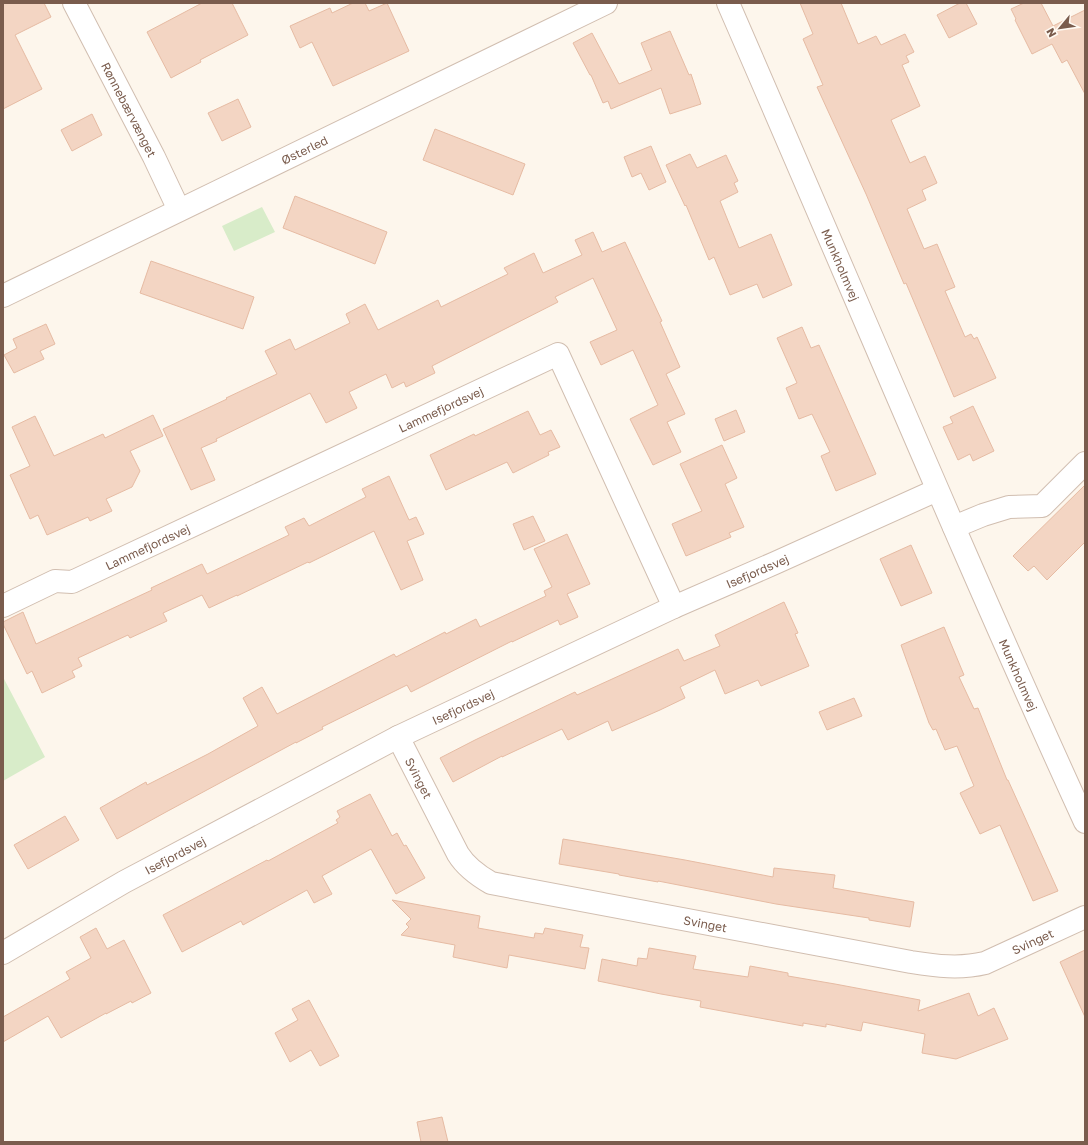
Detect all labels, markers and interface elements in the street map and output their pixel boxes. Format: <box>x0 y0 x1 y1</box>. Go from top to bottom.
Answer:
north arrow <box>1040 8 1080 48</box>
text: N <box>1043 26 1059 40</box>
street label: Rønnebærvænget <box>98 60 160 160</box>
street label: Østerled <box>279 132 330 167</box>
street label: Munkholmvej <box>819 226 863 303</box>
street label: Lammefjordsvej <box>396 383 485 435</box>
street label: Lammefjordsvej <box>103 520 192 573</box>
street label: Isefjordsvej <box>723 550 791 591</box>
street label: Munkholmvej <box>996 636 1041 713</box>
street label: Isefjordsvej <box>429 685 496 727</box>
street label: Svinget <box>402 755 436 801</box>
street label: Isefjordsvej <box>142 833 208 877</box>
street label: Svinget <box>682 912 729 935</box>
street label: Svinget <box>1009 925 1056 957</box>

